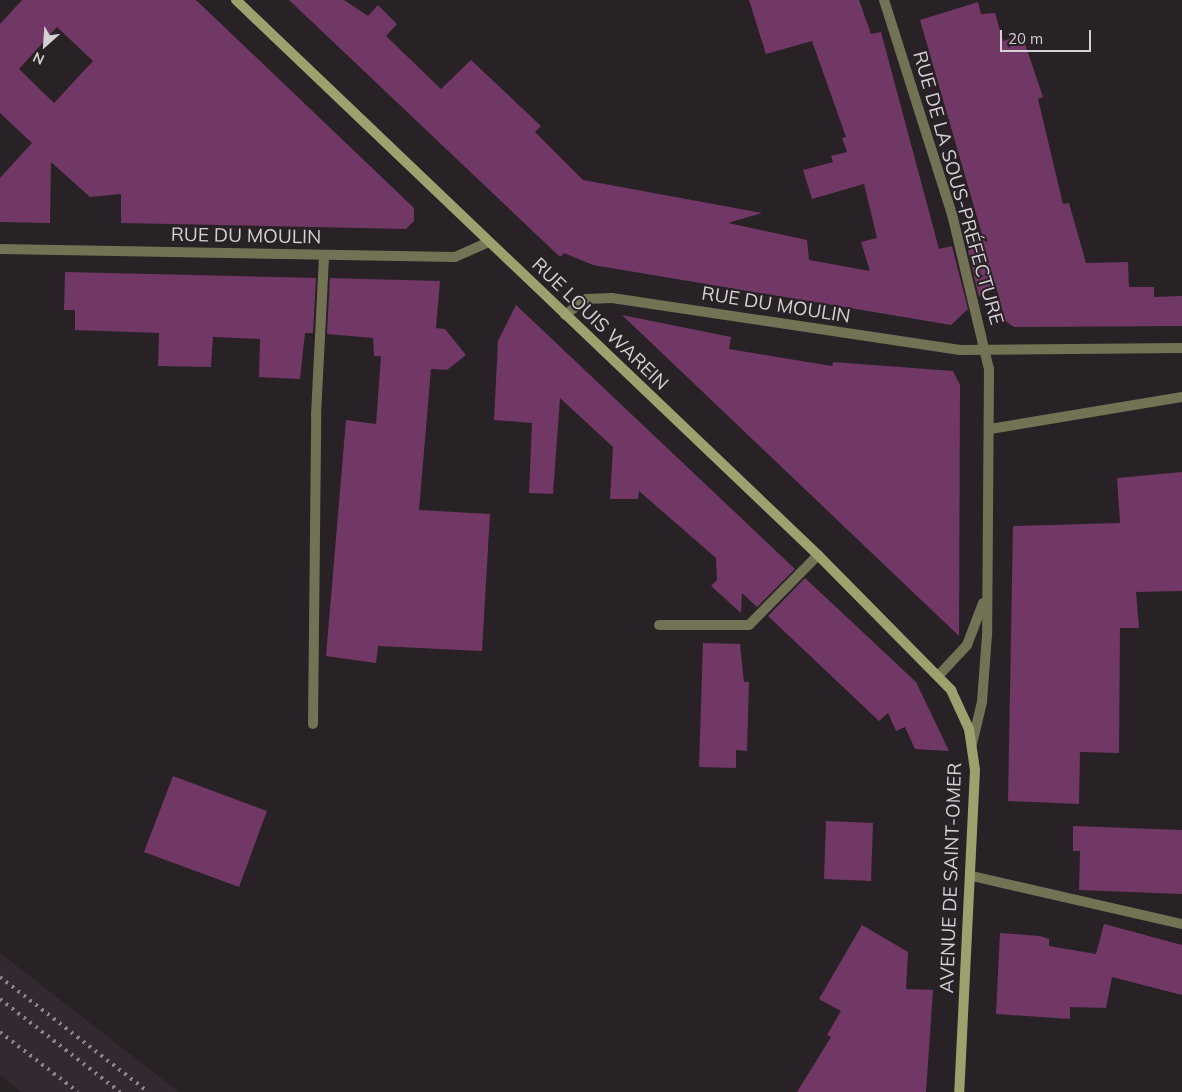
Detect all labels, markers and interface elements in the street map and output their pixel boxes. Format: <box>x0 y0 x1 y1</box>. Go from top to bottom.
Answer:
north arrow <box>20 20 70 70</box>
scale bar <box>1002 20 1093 52</box>
text: 20 m <box>1008 29 1043 48</box>
text: N <box>30 48 47 69</box>
street label: RUE DE LA SOUS-PRÉFECTURE <box>908 49 1008 327</box>
street label: RUE DU MOULIN <box>171 223 321 249</box>
street label: RUE LOUIS WAREIN <box>527 253 673 395</box>
street label: RUE DU MOULIN <box>700 282 852 328</box>
street label: AVENUE DE SAINT-OMER <box>936 762 966 994</box>

